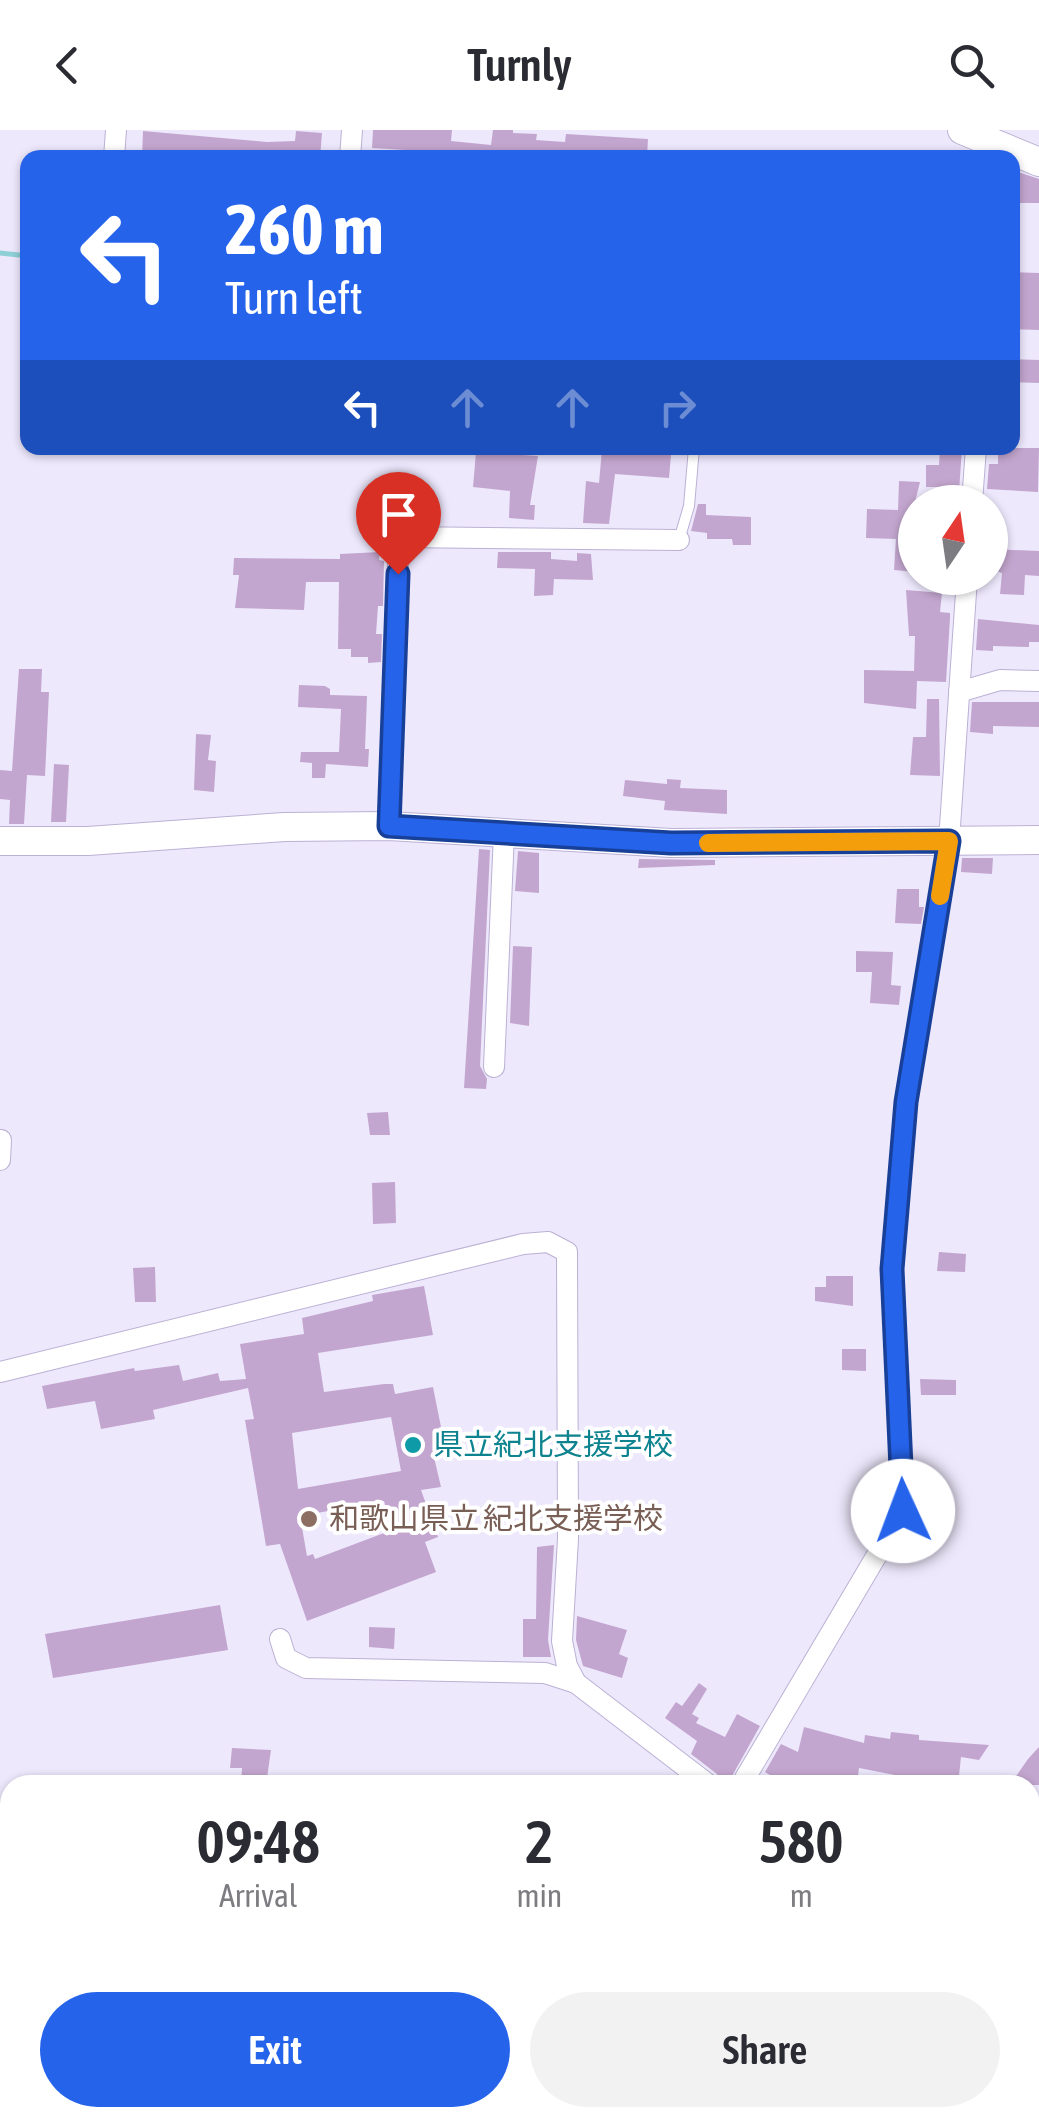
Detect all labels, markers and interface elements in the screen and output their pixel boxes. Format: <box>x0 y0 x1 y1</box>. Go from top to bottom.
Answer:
icon: back <box>40 38 95 93</box>
icon: search <box>944 38 999 93</box>
text: Turnly <box>467 39 572 91</box>
text: 260 m <box>225 189 384 269</box>
icon: left <box>60 190 190 320</box>
text: Turn left <box>225 272 363 324</box>
icon: left <box>335 380 390 435</box>
icon: ahead <box>440 380 495 435</box>
icon: ahead <box>545 380 600 435</box>
icon: right <box>650 380 705 435</box>
pin <box>356 472 441 575</box>
north arrow <box>898 485 1008 595</box>
map controls <box>898 485 1008 595</box>
icon: arrive <box>371 487 426 542</box>
place label: 県立紀北支援学校 <box>433 1427 673 1461</box>
marker: 県立紀北支援学校 <box>402 1434 424 1456</box>
position arrow <box>851 1459 955 1563</box>
place label: 和歌山県立 紀北支援学校 <box>329 1501 663 1535</box>
marker: 和歌山県立 紀北支援学校 <box>298 1508 320 1530</box>
text: 09:48 <box>196 1807 320 1876</box>
text: 2 <box>525 1807 554 1876</box>
text: 580 <box>759 1807 843 1876</box>
text: Arrival <box>219 1877 297 1914</box>
text: min <box>516 1877 562 1914</box>
text: m <box>790 1877 813 1914</box>
button: Exit <box>40 1992 510 2107</box>
button: Share <box>530 1992 1000 2107</box>

